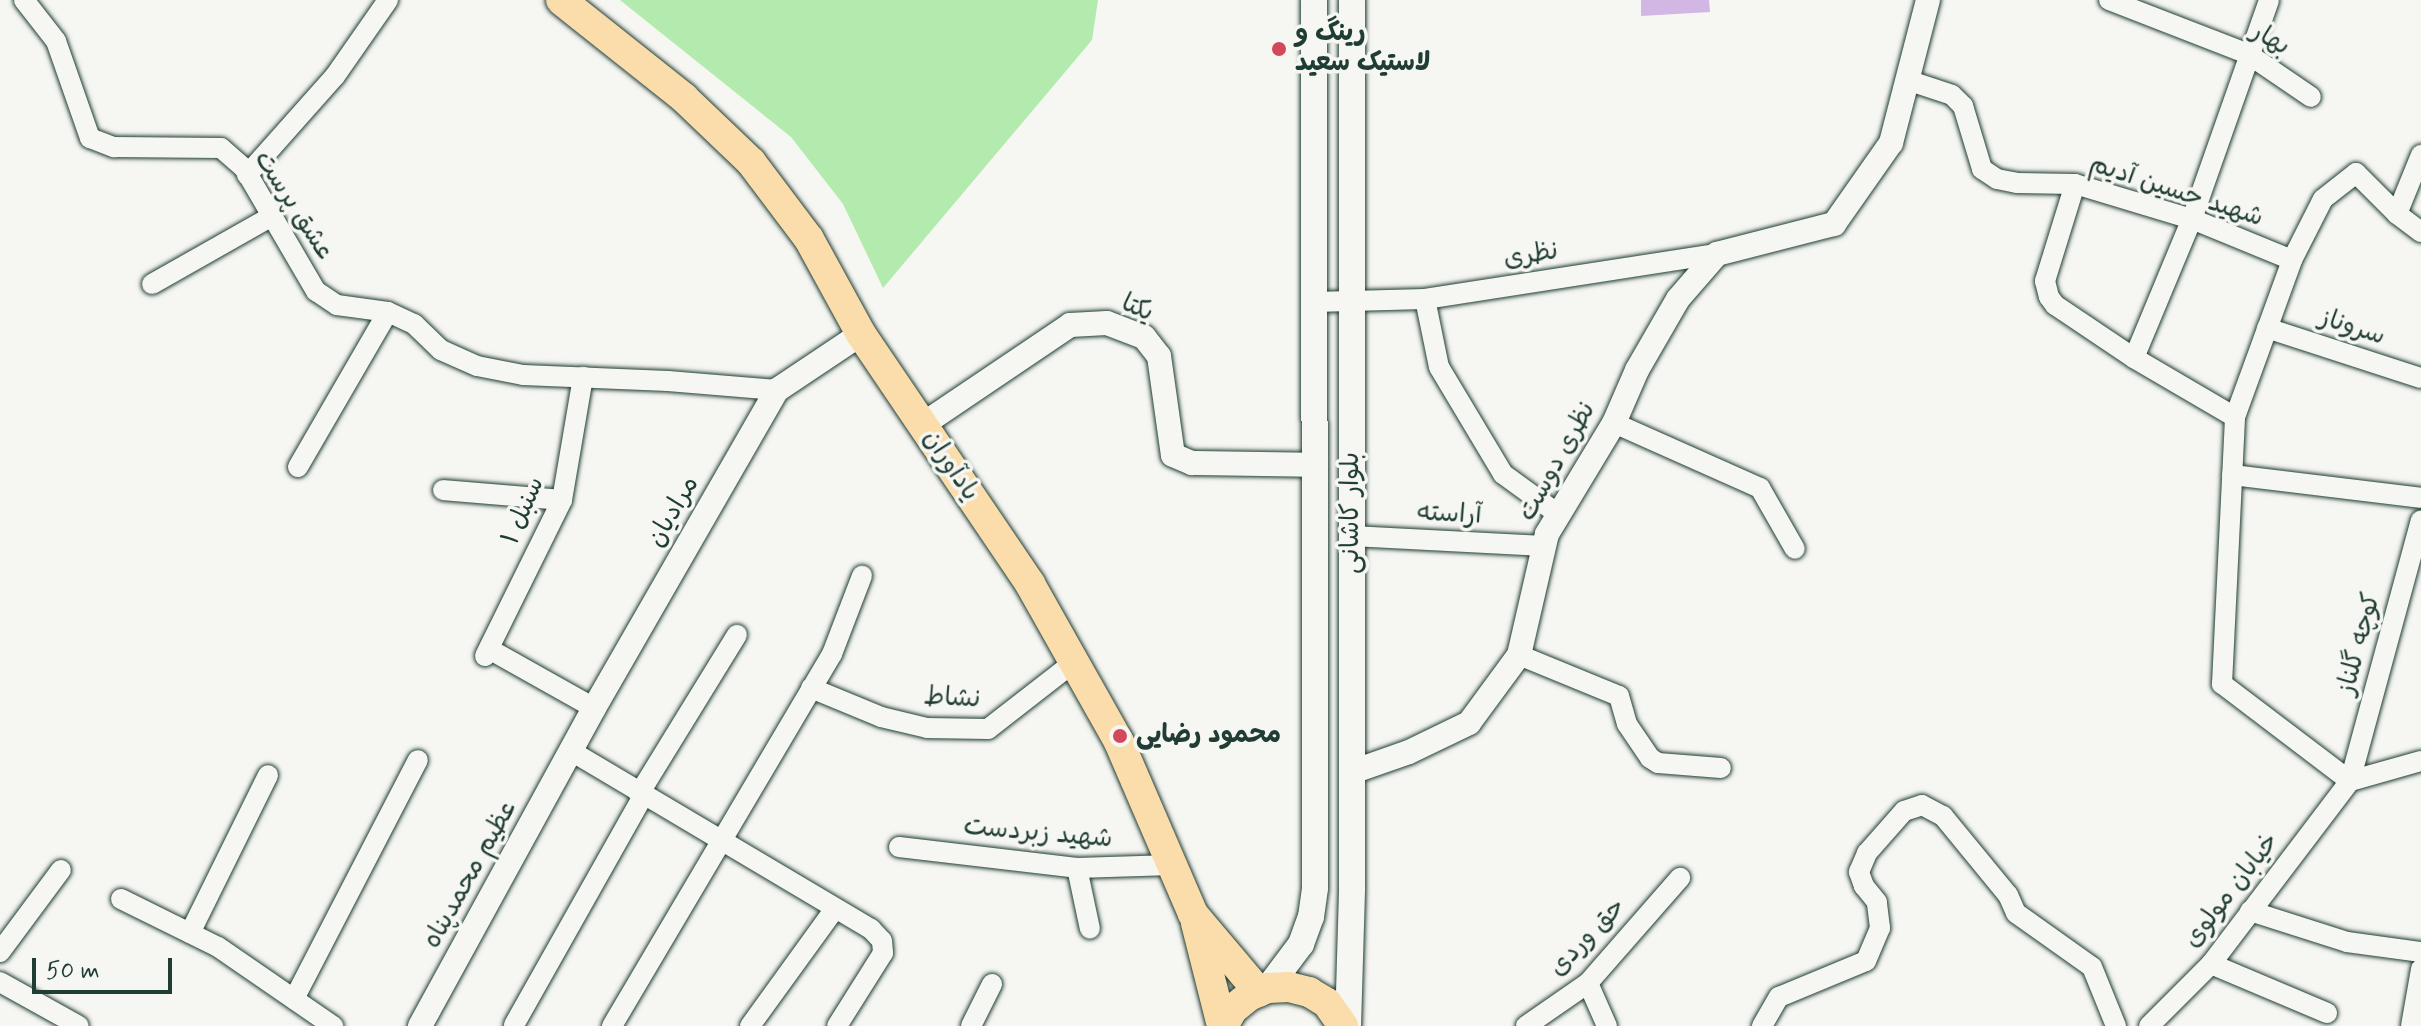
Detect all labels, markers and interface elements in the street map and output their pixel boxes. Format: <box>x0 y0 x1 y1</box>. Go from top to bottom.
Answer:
street label: بهار <box>2245 17 2295 63</box>
place label: رینگ و لاستیک سعید <box>1295 18 1430 80</box>
marker: رینگ و لاستیک سعید <box>1270 40 1288 58</box>
street label: عشق پرست <box>246 146 340 266</box>
street label: شهید حسین آدیم <box>2085 149 2267 235</box>
street label: نظری <box>1501 236 1561 276</box>
street label: یکتا <box>1116 288 1158 330</box>
street label: سروناز <box>2315 303 2389 353</box>
street label: نظری دوست <box>1513 397 1603 527</box>
street label: یادآوران <box>915 425 985 507</box>
street label: بلوار کاشانی <box>1336 452 1368 574</box>
street label: مرادیان <box>641 471 707 553</box>
street label: سنبل ۱ <box>496 472 552 550</box>
street label: آراسته <box>1416 498 1482 532</box>
street label: کوچه گلناز <box>2331 590 2389 698</box>
street label: نشاط <box>923 682 981 716</box>
place label: محمود رضایی <box>1136 720 1281 752</box>
marker: محمود رضایی <box>1111 727 1129 745</box>
street label: عظیم محمدپناه <box>418 796 524 954</box>
street label: شهید زبردست <box>962 812 1114 856</box>
street label: خیابان مولوی <box>2177 827 2287 955</box>
street label: حق وردی <box>1543 892 1633 984</box>
scale bar <box>36 942 176 992</box>
text: 50 m <box>46 956 100 987</box>

